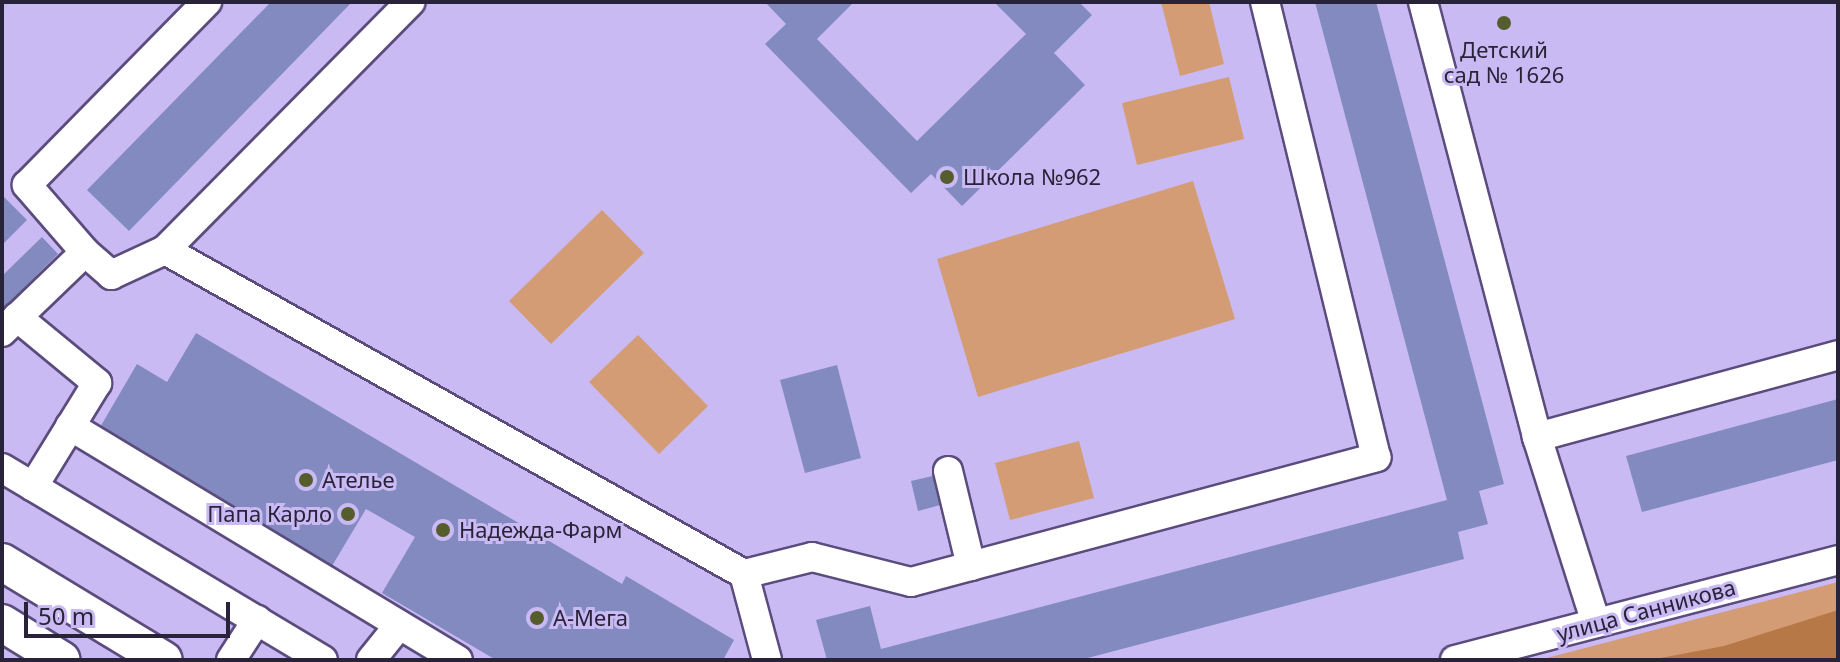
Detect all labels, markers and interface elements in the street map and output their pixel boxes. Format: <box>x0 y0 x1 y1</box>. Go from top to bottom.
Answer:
marker: Детский сад № 1626 <box>1495 14 1513 32</box>
place label: Детский сад № 1626 <box>1444 36 1564 88</box>
place label: Школа №962 <box>963 164 1101 190</box>
marker: Школа №962 <box>938 168 956 186</box>
place label: Ателье <box>322 467 395 493</box>
marker: Ателье <box>297 471 315 489</box>
place label: Папа Карло <box>207 501 332 527</box>
marker: Папа Карло <box>339 505 357 523</box>
place label: Надежда-Фарм <box>459 517 622 543</box>
marker: Надежда-Фарм <box>434 521 452 539</box>
street label: улица Санникова <box>1554 573 1738 647</box>
scale bar <box>28 586 234 636</box>
text: 50 m <box>38 599 94 632</box>
place label: А-Мега <box>553 605 628 631</box>
marker: А-Мега <box>528 609 546 627</box>

